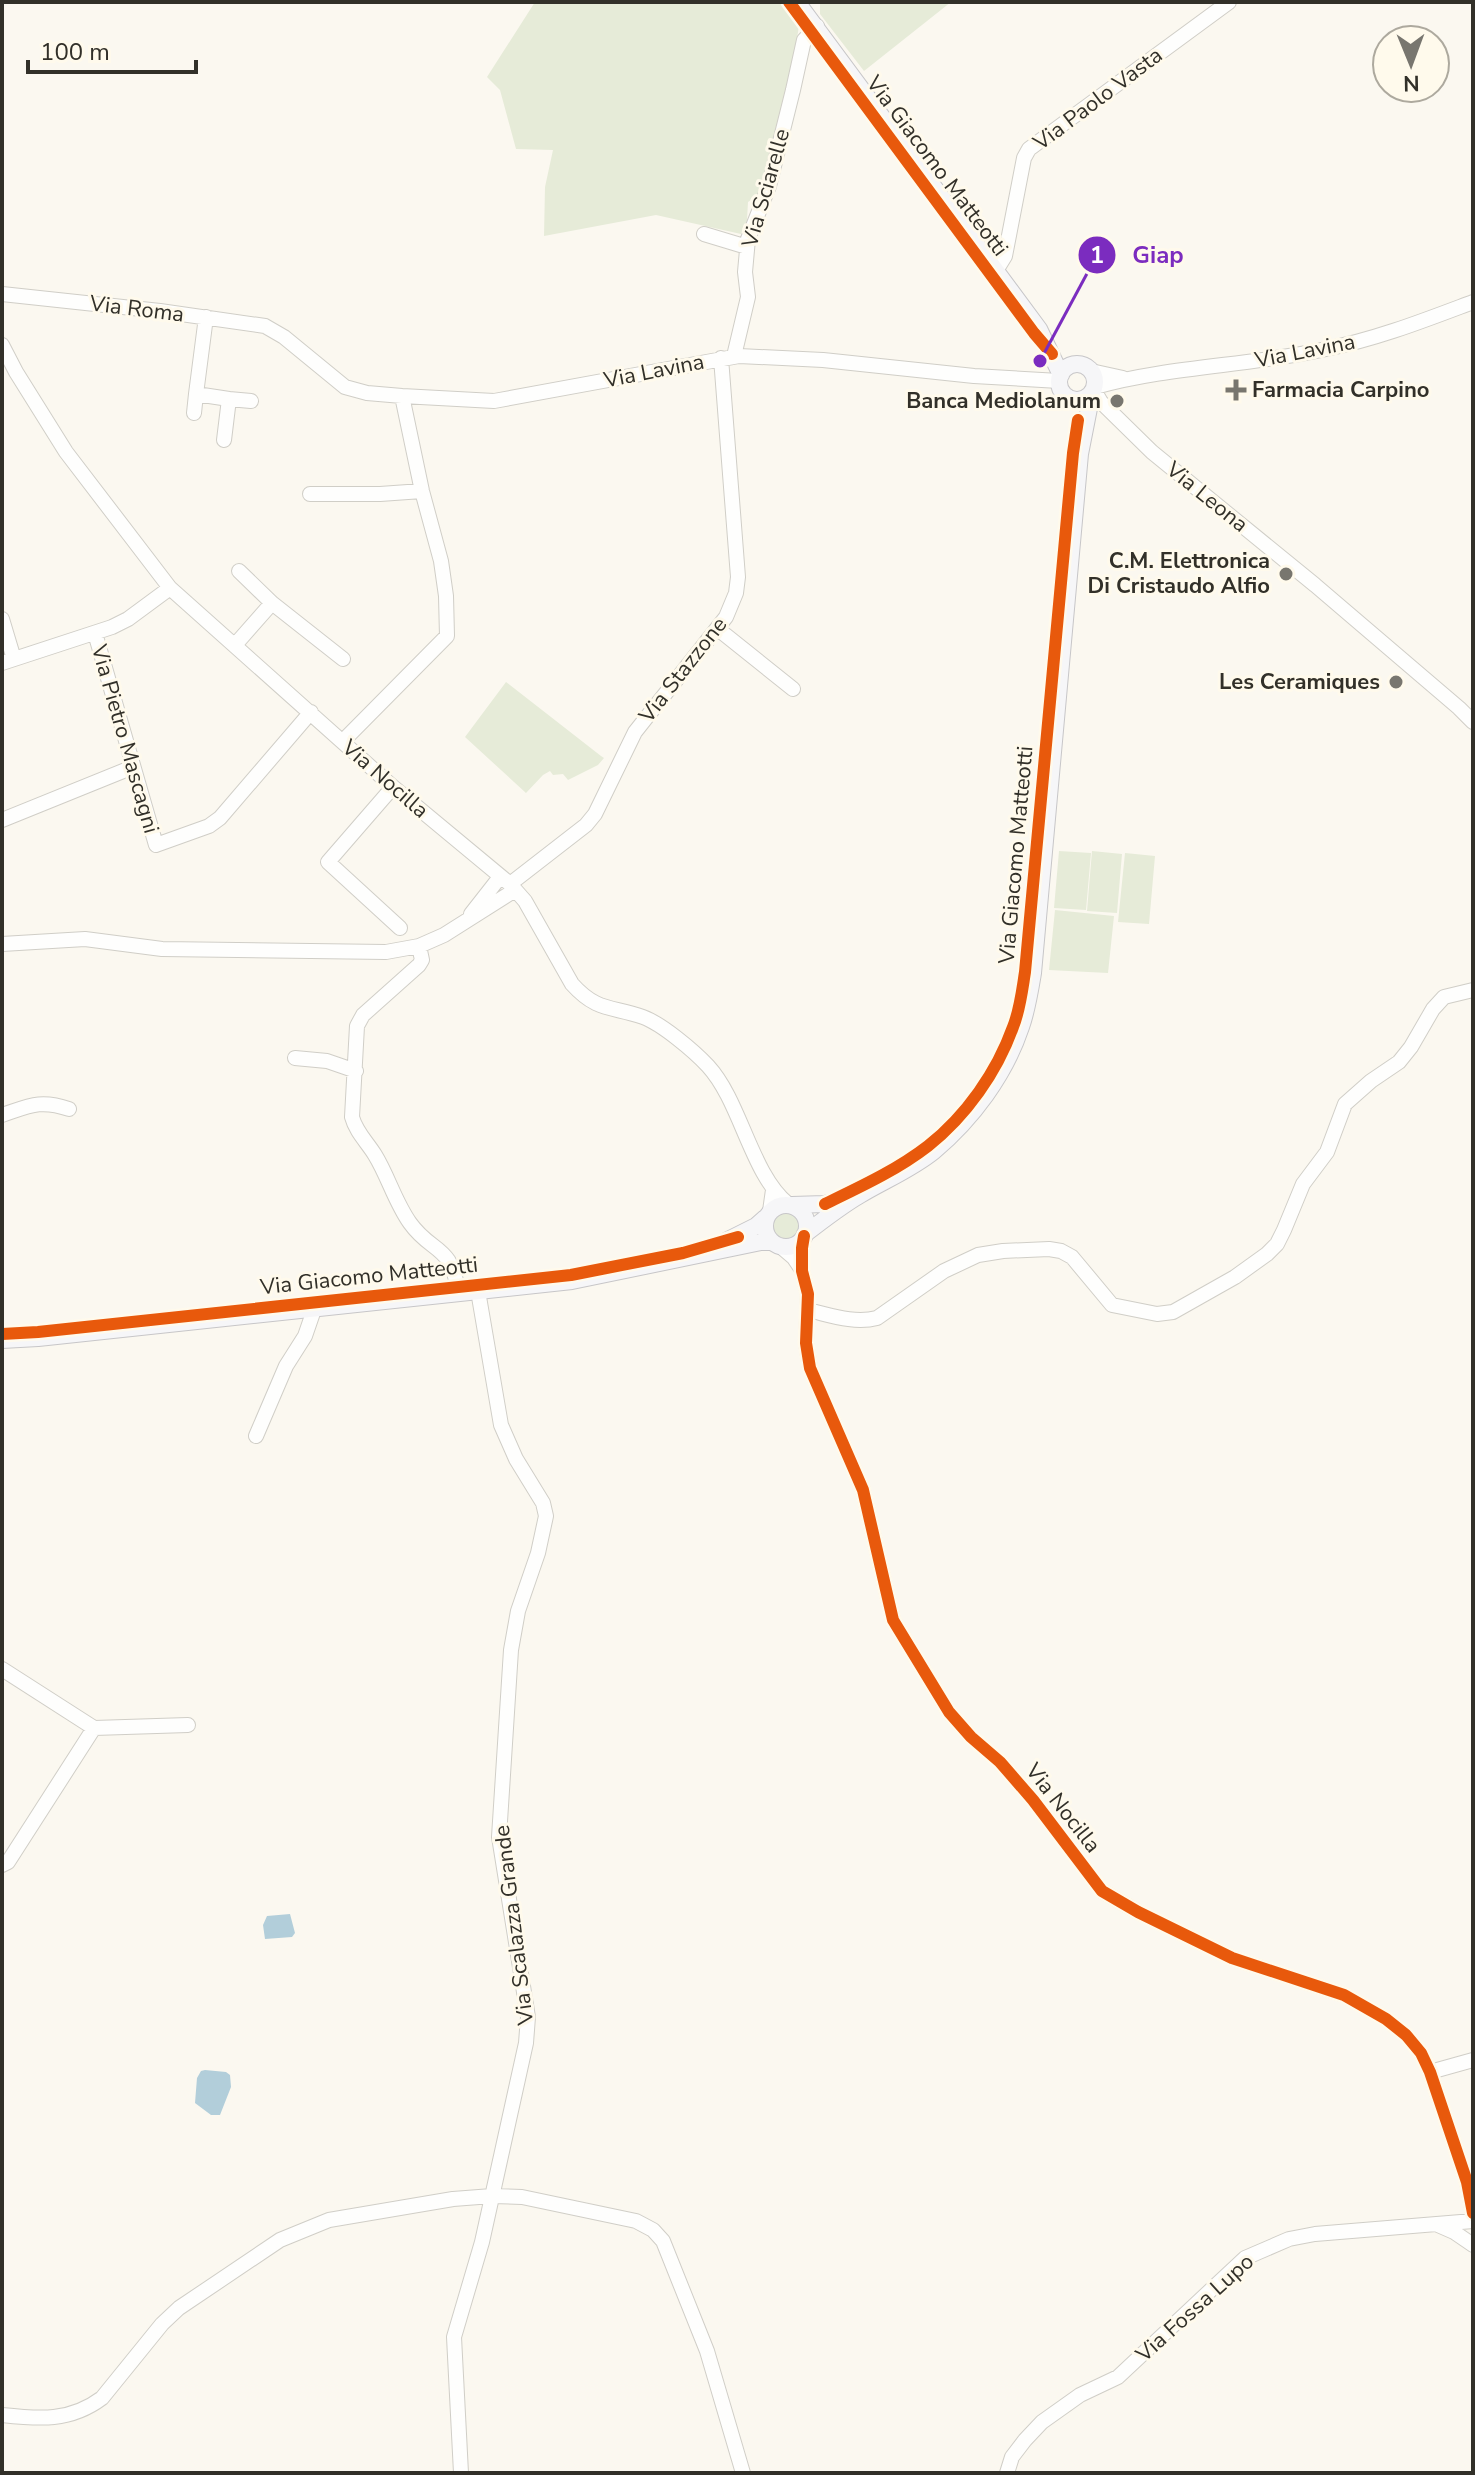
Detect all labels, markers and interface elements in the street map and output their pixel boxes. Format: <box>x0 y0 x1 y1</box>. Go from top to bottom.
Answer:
scale bar <box>28 24 196 74</box>
north arrow <box>1371 24 1451 104</box>
text: 100 m <box>40 36 110 68</box>
street label: Via Paolo Vasta <box>1026 41 1169 158</box>
text: N <box>1403 68 1420 98</box>
street label: Via Giacomo Matteotti <box>859 69 1015 262</box>
street label: Via Sciarelle <box>734 125 797 252</box>
callout: Giap <box>1077 231 1200 279</box>
text: 1 <box>1090 239 1104 271</box>
text: Giap <box>1132 239 1184 271</box>
street label: Via Roma <box>87 288 186 330</box>
street label: Via Lavina <box>1251 327 1358 376</box>
street label: Via Lavina <box>600 347 707 396</box>
place label: Farmacia Carpino <box>1252 375 1429 405</box>
marker: Farmacia Carpino <box>1227 381 1245 399</box>
place label: Banca Mediolanum <box>906 386 1101 416</box>
marker: Banca Mediolanum <box>1108 392 1126 410</box>
street label: Via Leona <box>1159 454 1254 539</box>
place label: C.M. Elettronica Di Cristaudo Alfio <box>1088 546 1270 601</box>
marker: C.M. Elettronica Di Cristaudo Alfio <box>1277 565 1295 583</box>
street label: Via Stazzone <box>631 611 734 730</box>
street label: Via Pietro Mascagni <box>83 640 166 837</box>
place label: Les Ceramiques <box>1219 667 1380 697</box>
marker: Les Ceramiques <box>1387 673 1405 691</box>
street label: Via Nocilla <box>334 732 435 825</box>
street label: Via Giacomo Matteotti <box>991 745 1040 966</box>
street label: Via Giacomo Matteotti <box>258 1250 479 1302</box>
street label: Via Nocilla <box>1018 1756 1107 1859</box>
street label: Via Scalazza Grande <box>487 1823 541 2028</box>
street label: Via Fossa Lupo <box>1129 2247 1260 2370</box>

